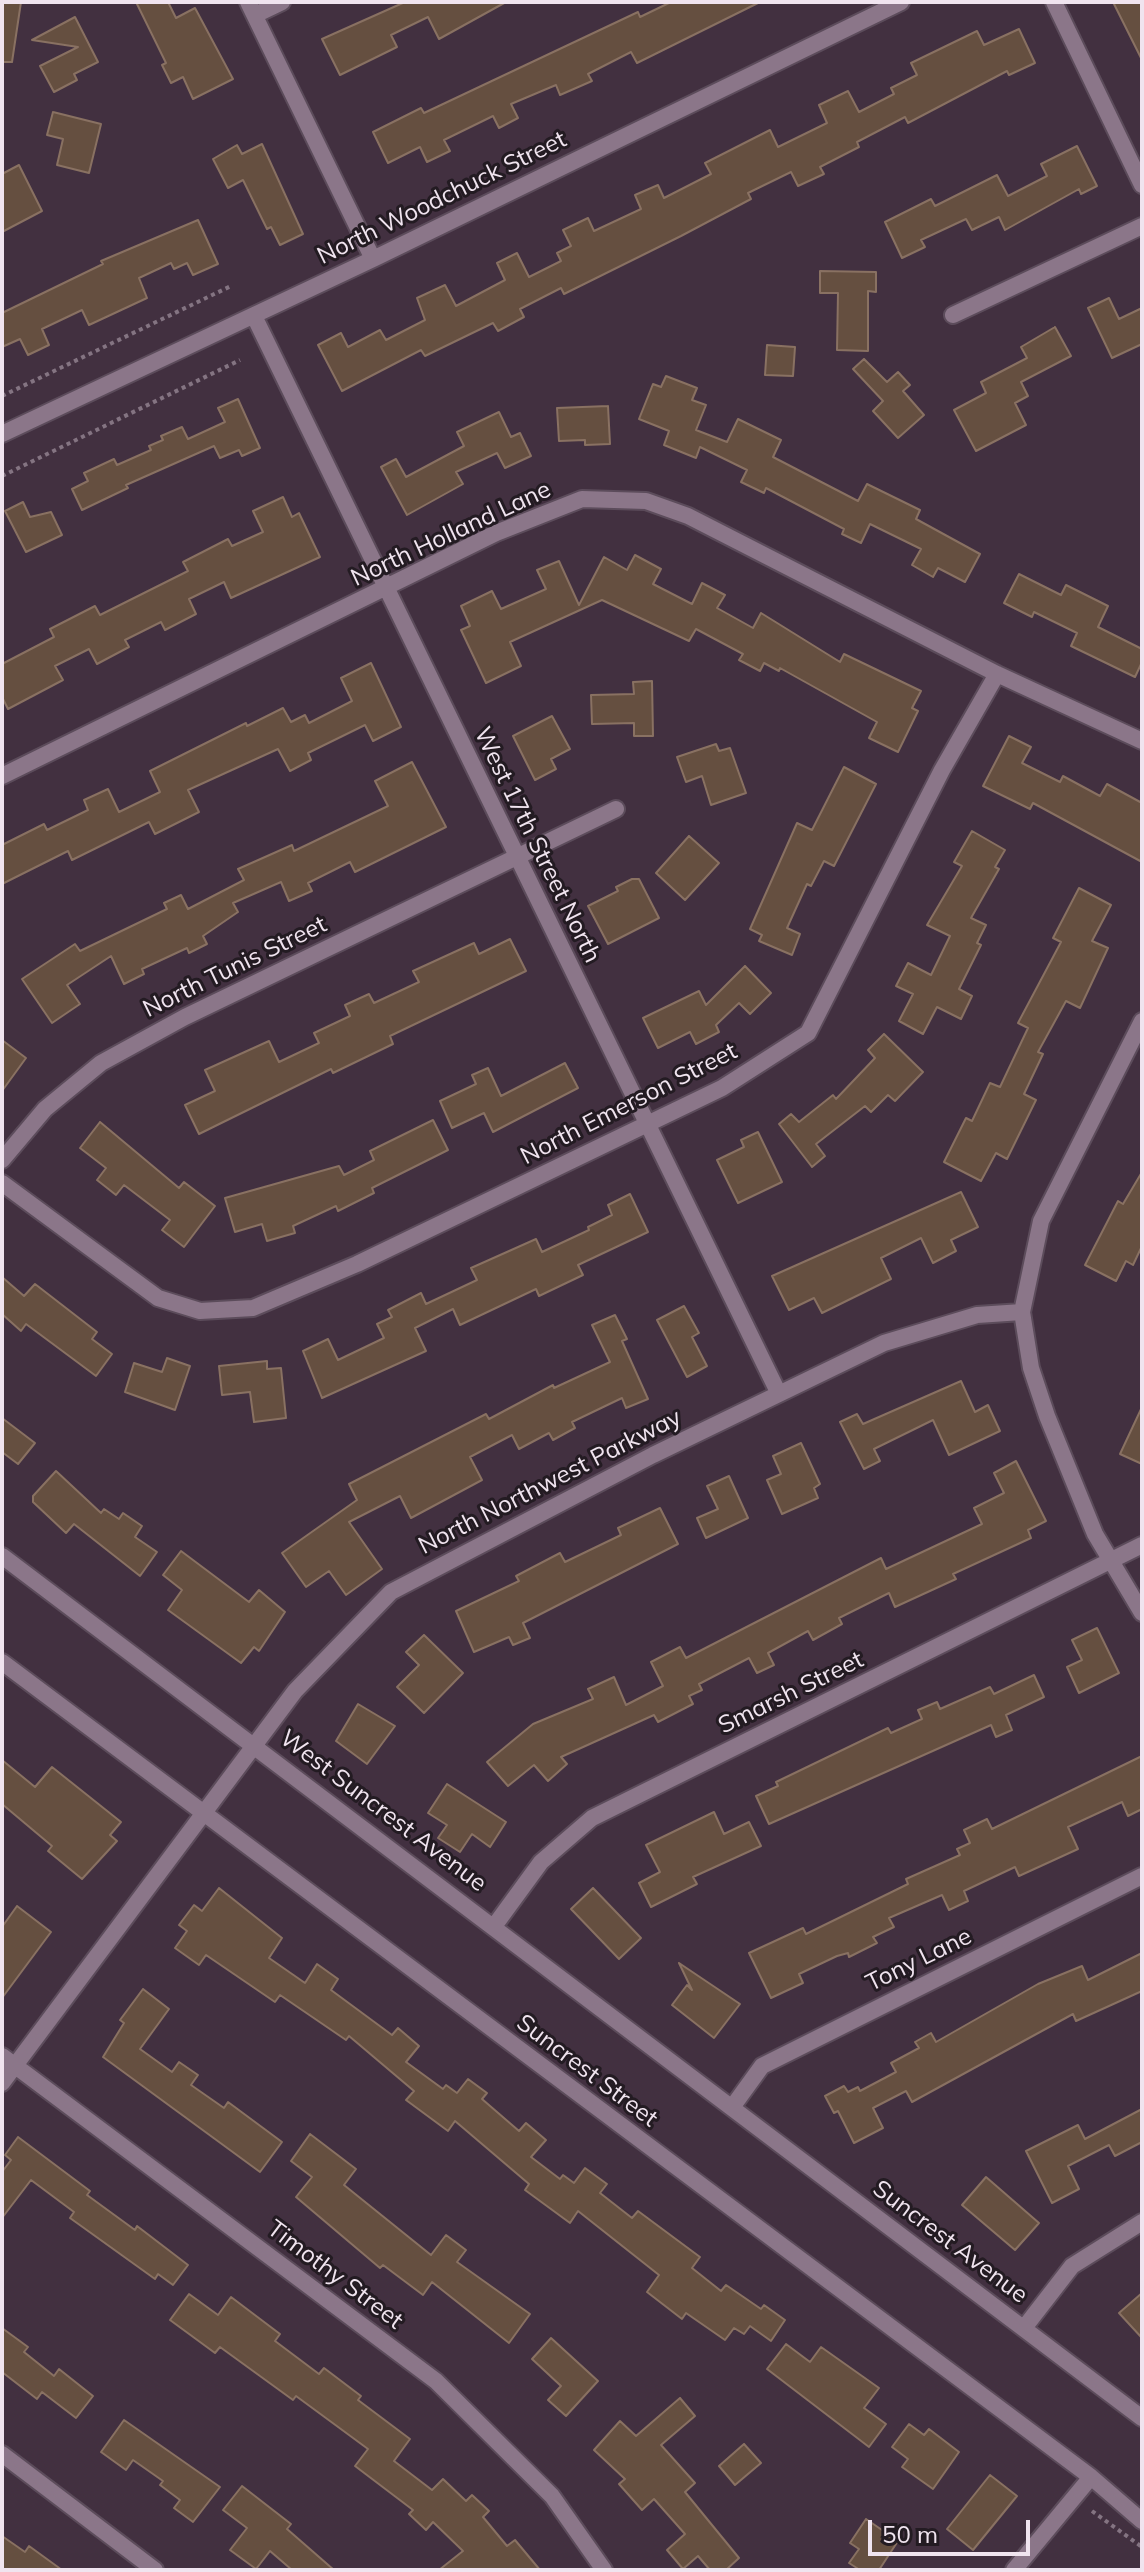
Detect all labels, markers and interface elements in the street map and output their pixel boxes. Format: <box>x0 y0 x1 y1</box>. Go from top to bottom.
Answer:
street label: North Woodchuck Street <box>313 125 571 271</box>
street label: North Holland Lane <box>347 475 555 593</box>
street label: West 17th Street North <box>467 723 607 967</box>
street label: North Tunis Street <box>139 910 331 1024</box>
street label: North Emerson Street <box>516 1037 742 1171</box>
street label: North Northwest Parkway <box>414 1403 686 1561</box>
street label: Smarsh Street <box>714 1646 868 1740</box>
street label: West Suncrest Avenue <box>274 1724 492 1898</box>
street label: Tony Lane <box>861 1922 977 1998</box>
street label: Suncrest Street <box>511 2009 663 2133</box>
street label: Suncrest Avenue <box>867 2174 1033 2310</box>
street label: Timothy Street <box>261 2215 409 2335</box>
scale bar <box>872 2504 1034 2554</box>
text: 50 m <box>882 2519 938 2549</box>

